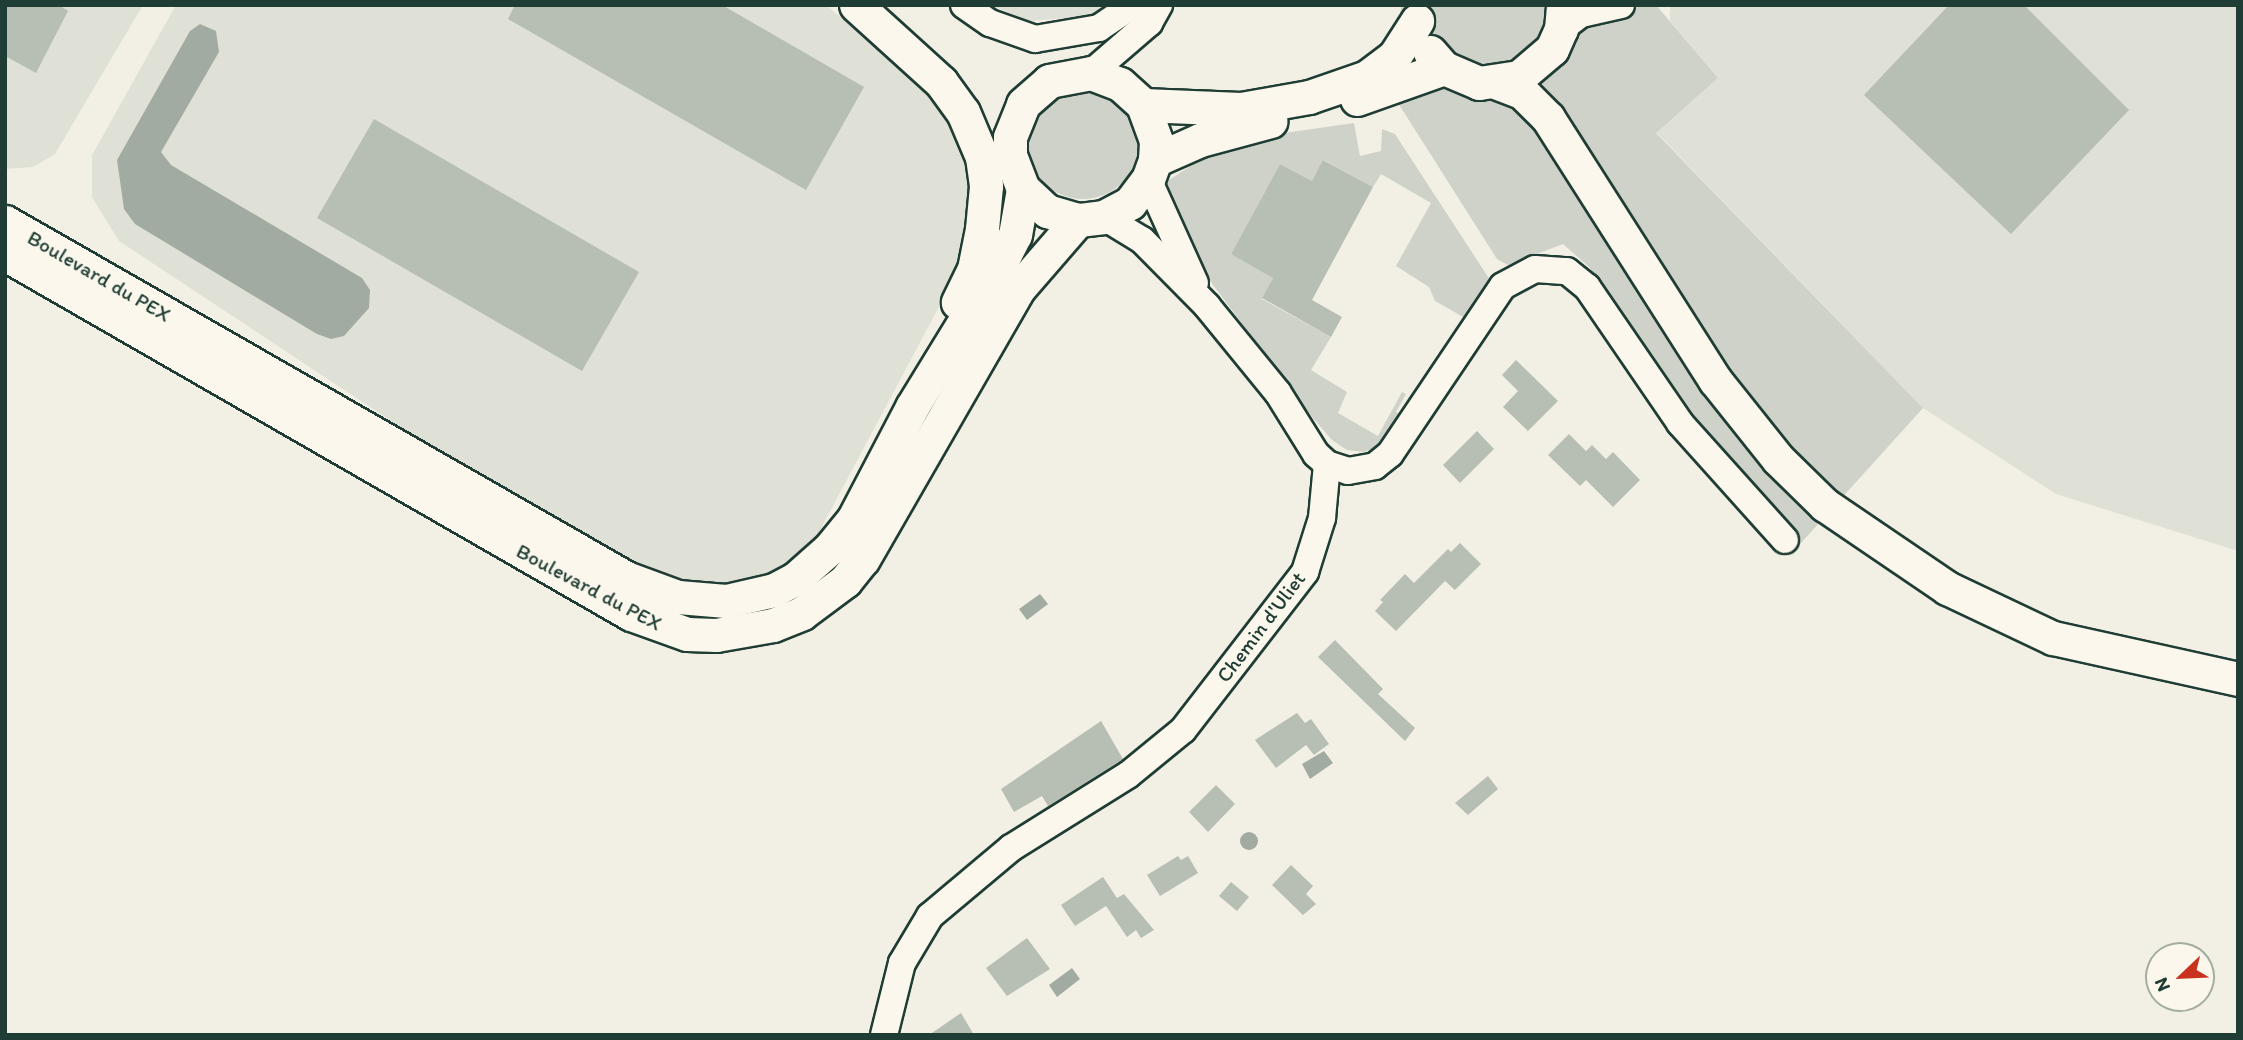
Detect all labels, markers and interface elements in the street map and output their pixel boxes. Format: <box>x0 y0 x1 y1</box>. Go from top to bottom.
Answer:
street label: Boulevard du PEX <box>23 225 175 327</box>
street label: Boulevard du PEX <box>512 538 666 636</box>
street label: Chemin d'Uliet <box>1211 567 1311 687</box>
north arrow <box>2145 942 2215 1012</box>
text: N <box>2149 974 2175 995</box>

